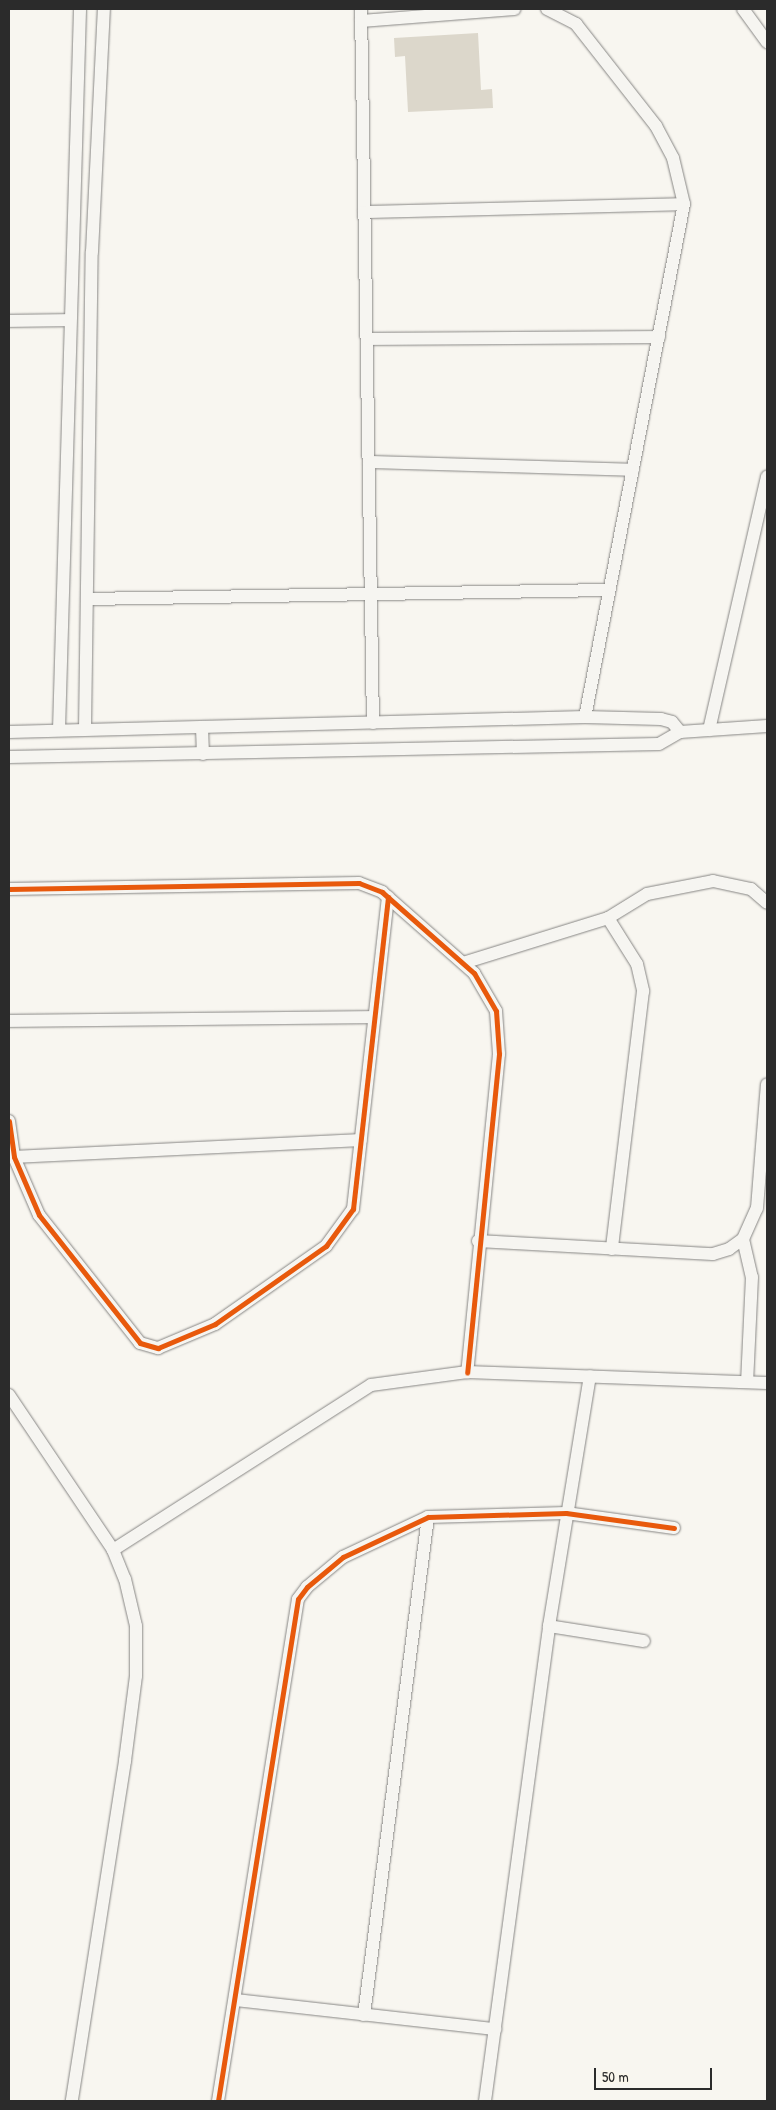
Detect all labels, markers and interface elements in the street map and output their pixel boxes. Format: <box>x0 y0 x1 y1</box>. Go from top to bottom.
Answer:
scale bar <box>596 2058 714 2090</box>
text: 50 m <box>602 2066 629 2087</box>

